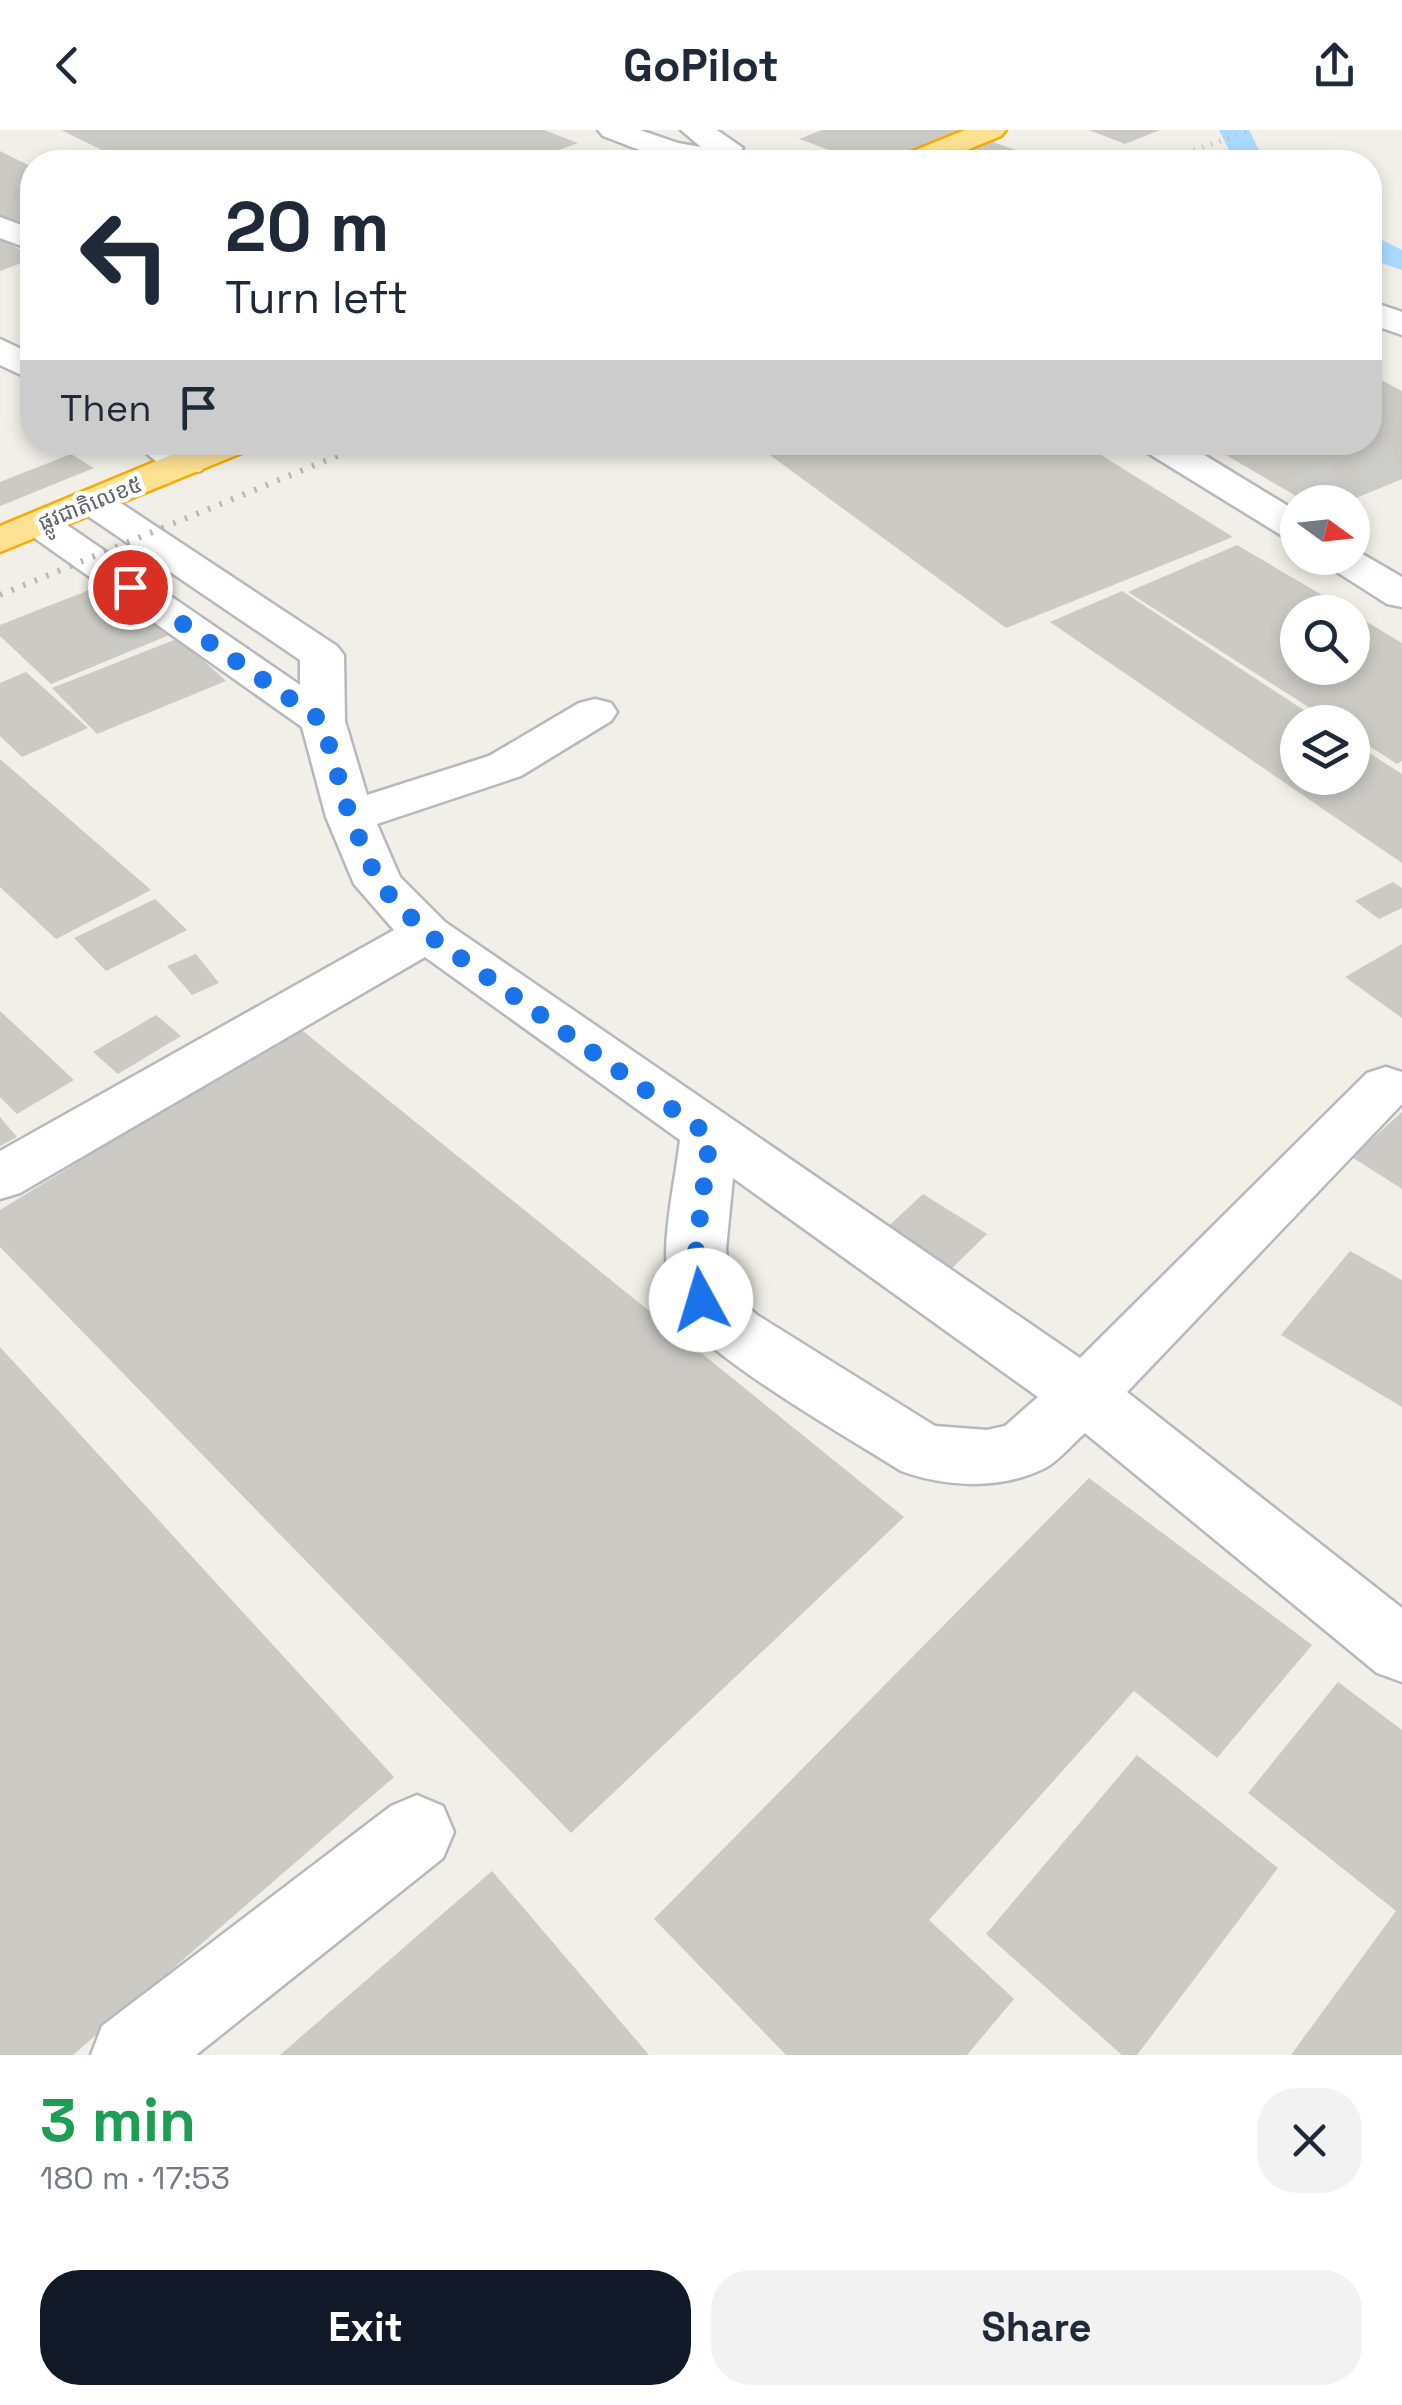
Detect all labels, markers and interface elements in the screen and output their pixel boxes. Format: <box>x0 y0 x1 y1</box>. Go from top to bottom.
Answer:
text: GoPilot <box>623 37 779 94</box>
icon: back <box>40 38 95 93</box>
icon: share <box>1307 38 1362 93</box>
text: 20 m <box>225 182 390 271</box>
icon: left <box>60 190 190 320</box>
text: Turn left <box>225 269 408 326</box>
icon: arrive <box>171 380 226 435</box>
text: Then <box>60 384 151 432</box>
street label: ផ្លូវជាតិលេខ៥ <box>34 469 149 543</box>
north arrow <box>1280 485 1370 575</box>
map controls <box>1280 485 1370 795</box>
pin <box>88 545 173 630</box>
icon: arrive <box>103 560 158 615</box>
button: search <box>1280 595 1370 685</box>
button: layers <box>1280 705 1370 795</box>
position arrow <box>649 1248 753 1352</box>
text: 3 min <box>40 2082 196 2159</box>
button: close <box>1257 2088 1362 2193</box>
text: 180 m · 17:53 <box>40 2158 230 2198</box>
button: Exit <box>40 2270 691 2385</box>
button: Share <box>711 2270 1362 2385</box>

